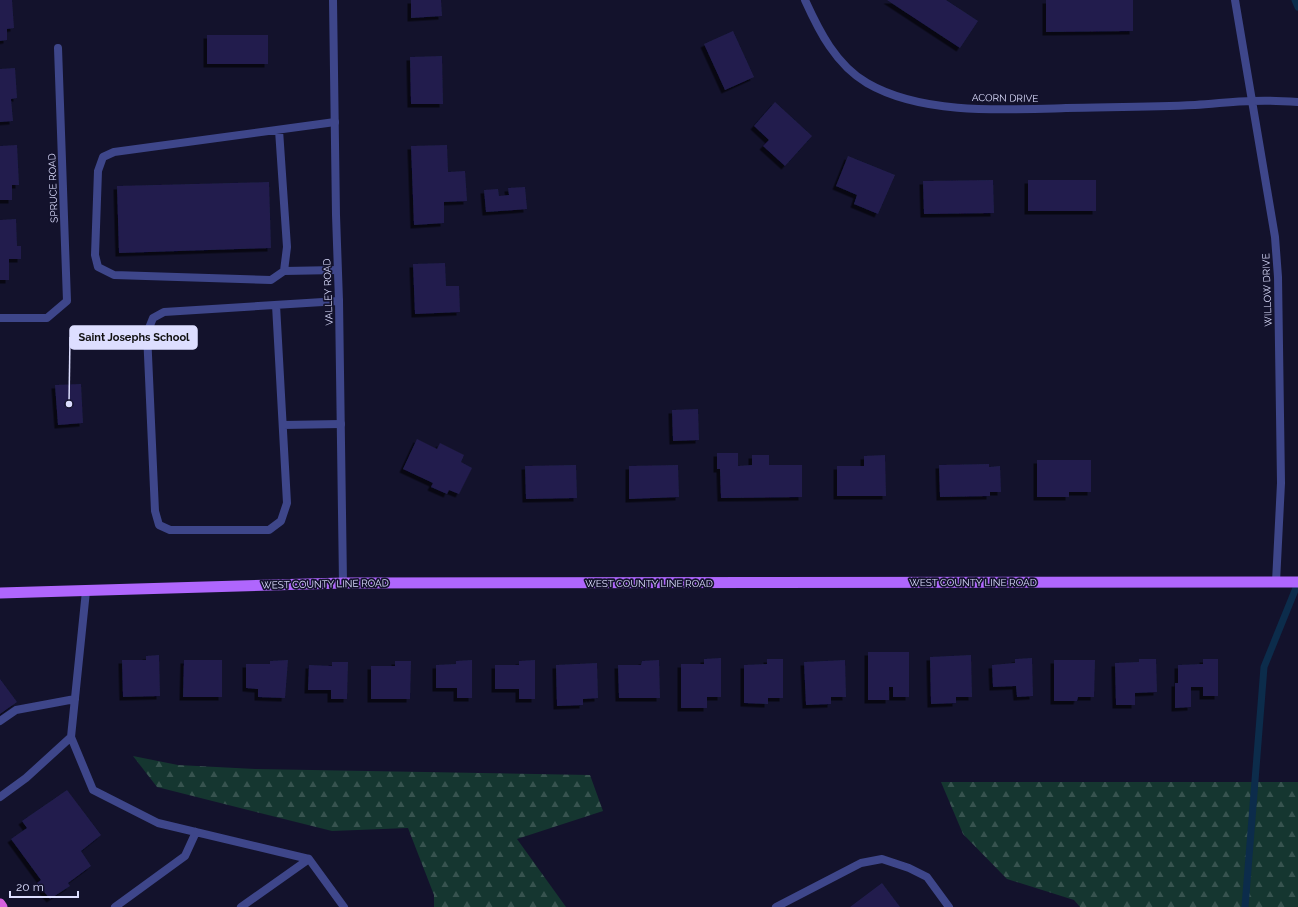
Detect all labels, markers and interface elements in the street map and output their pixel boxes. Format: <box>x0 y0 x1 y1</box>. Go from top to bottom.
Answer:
street label: ACORN DRIVE <box>972 92 1038 104</box>
street label: SPRUCE ROAD <box>46 153 60 223</box>
street label: WILLOW DRIVE <box>1260 253 1274 327</box>
street label: VALLEY ROAD <box>321 258 335 326</box>
callout: Saint Josephs School <box>70 326 197 349</box>
text: Saint Josephs School <box>78 331 190 344</box>
street label: WEST COUNTY LINE ROAD <box>261 577 389 591</box>
street label: WEST COUNTY LINE ROAD <box>909 577 1037 588</box>
street label: WEST COUNTY LINE ROAD <box>585 578 713 589</box>
scale bar <box>10 873 78 899</box>
text: 20 m <box>16 880 44 894</box>

